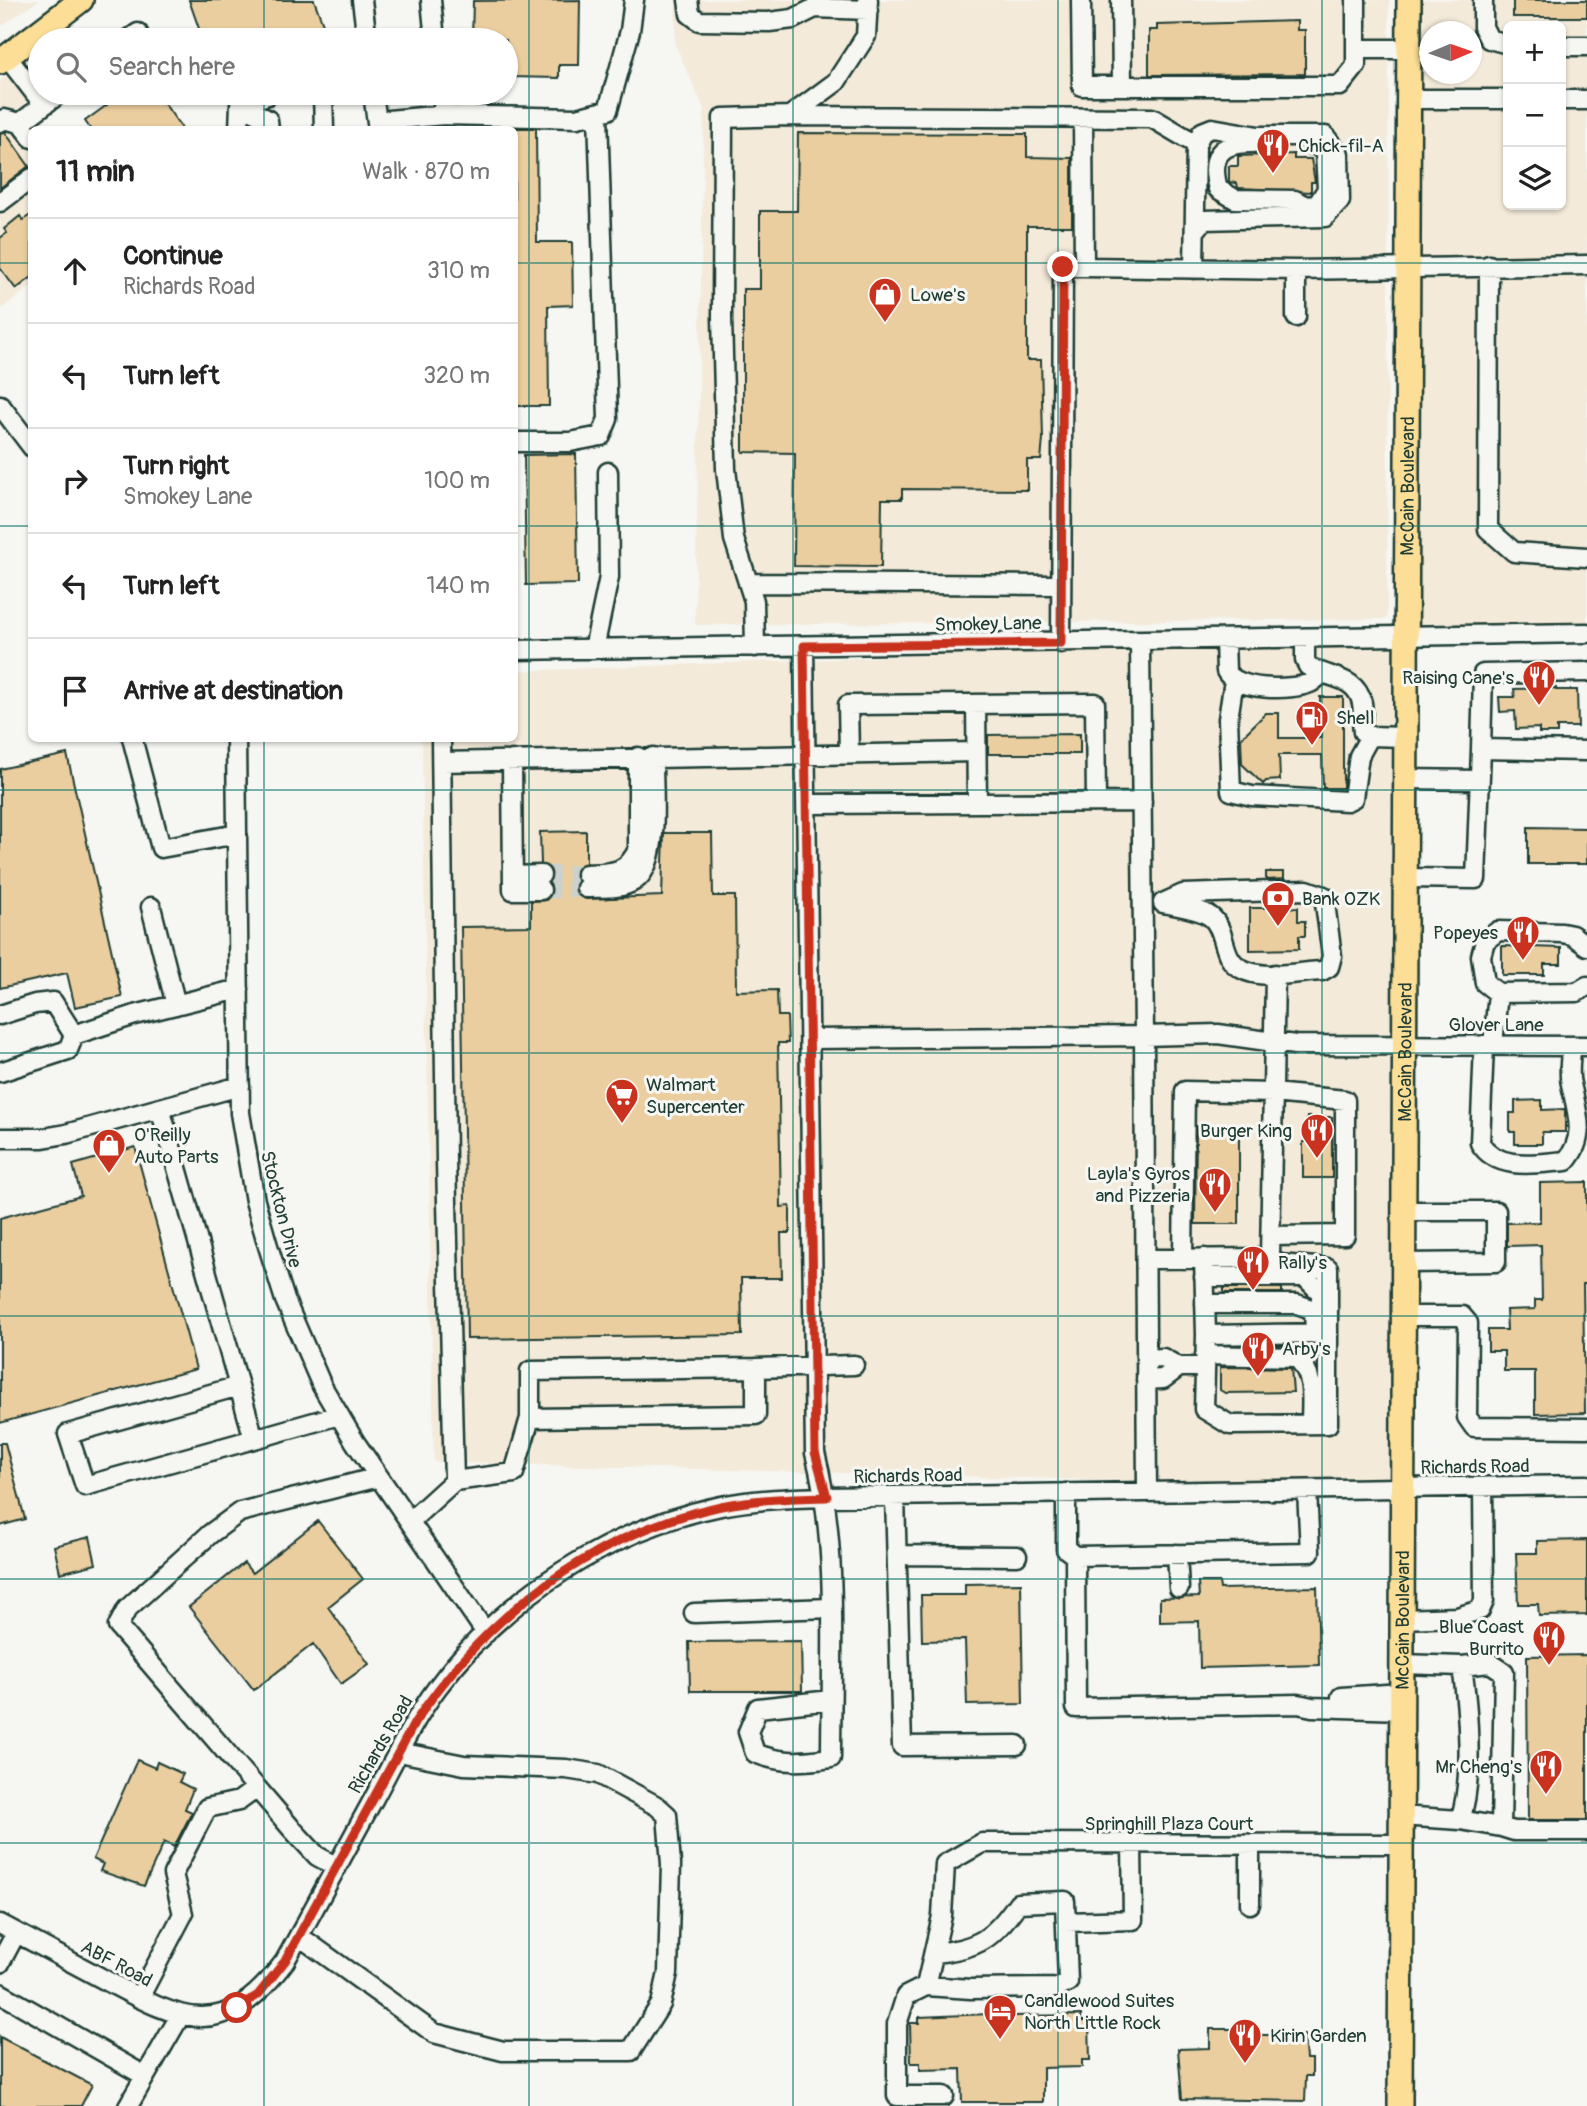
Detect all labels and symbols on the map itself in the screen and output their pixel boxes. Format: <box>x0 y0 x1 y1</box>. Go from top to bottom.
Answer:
north arrow <box>1419 21 1482 84</box>
restaurant icon: Chick-fil-A <box>1254 126 1292 175</box>
place label: Chick-fil-A <box>1298 134 1384 158</box>
route end <box>1047 251 1078 282</box>
shop icon: Lowe's <box>866 275 904 324</box>
place label: Lowe's <box>910 283 966 307</box>
street label: McCain Boulevard <box>1396 416 1420 556</box>
street label: Smokey Lane <box>934 611 1042 637</box>
restaurant icon: Raising Cane's <box>1520 658 1558 707</box>
place label: Raising Cane's <box>1402 666 1515 690</box>
fuel station icon: Shell <box>1293 698 1331 747</box>
place label: Shell <box>1336 706 1374 730</box>
bank icon: Bank OZK <box>1259 879 1297 928</box>
place label: Bank OZK <box>1302 887 1380 911</box>
restaurant icon: Popeyes <box>1504 913 1542 962</box>
place label: Popeyes <box>1433 921 1498 945</box>
street label: McCain Boulevard <box>1393 982 1418 1122</box>
street label: Glover Lane <box>1448 1013 1544 1037</box>
place label: Walmart Supercenter <box>646 1073 745 1119</box>
supermarket icon: Walmart Supercenter <box>603 1076 641 1125</box>
restaurant icon: Burger King <box>1298 1111 1336 1160</box>
place label: Burger King <box>1200 1119 1292 1143</box>
place label: O'Reilly Auto Parts <box>134 1123 219 1169</box>
shop icon: O'Reilly Auto Parts <box>90 1126 128 1175</box>
street label: Stockton Drive <box>255 1148 307 1271</box>
place label: Layla's Gyros and Pizzeria <box>1087 1162 1190 1208</box>
restaurant icon: Layla's Gyros and Pizzeria <box>1196 1165 1234 1214</box>
restaurant icon: Rally's <box>1234 1243 1272 1292</box>
place label: Rally's <box>1278 1251 1327 1275</box>
restaurant icon: Arby's <box>1239 1329 1277 1378</box>
place label: Arby's <box>1282 1337 1331 1361</box>
street label: Richards Road <box>1420 1454 1530 1480</box>
street label: Richards Road <box>853 1463 963 1489</box>
street label: McCain Boulevard <box>1391 1550 1415 1690</box>
place label: Blue Coast Burrito <box>1439 1615 1524 1661</box>
restaurant icon: Blue Coast Burrito <box>1530 1618 1568 1667</box>
street label: Richards Road <box>343 1691 419 1798</box>
restaurant icon: Mr Cheng's <box>1527 1747 1565 1796</box>
place label: Mr Cheng's <box>1435 1755 1522 1779</box>
street label: Springhill Plaza Court <box>1085 1812 1254 1836</box>
street label: ABF Road <box>77 1935 156 1993</box>
place label: Candlewood Suites North Little Rock <box>1024 1989 1175 2035</box>
route start <box>221 1992 252 2023</box>
hotel icon: Candlewood Suites North Little Rock <box>981 1992 1019 2041</box>
restaurant icon: Kirin Garden <box>1226 2016 1264 2065</box>
place label: Kirin Garden <box>1270 2024 1367 2048</box>

